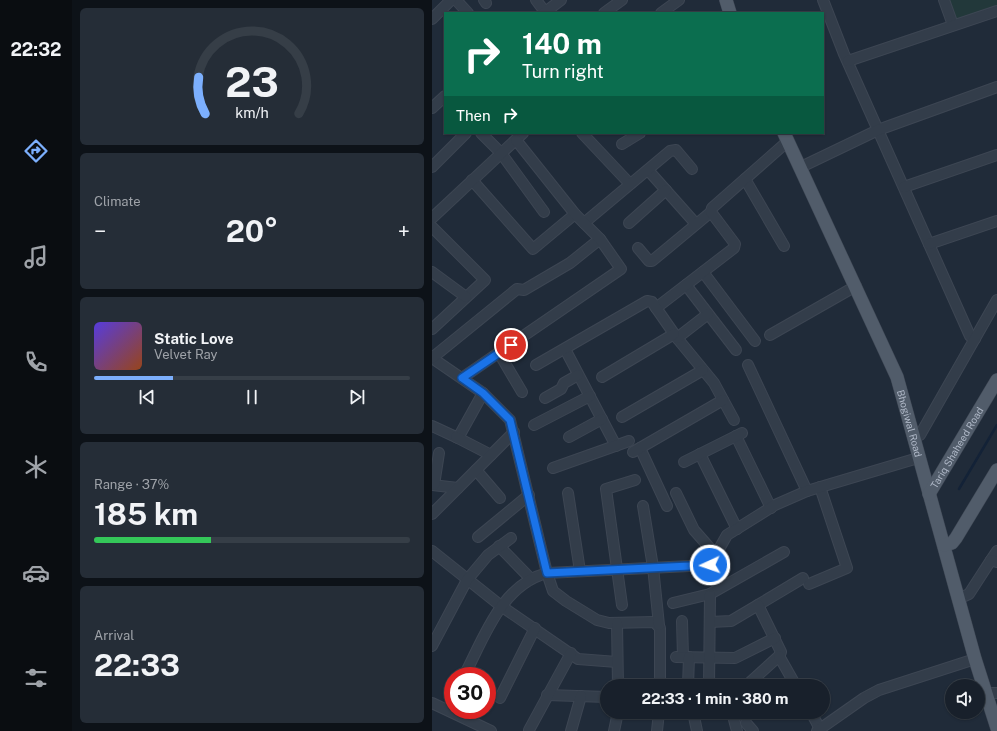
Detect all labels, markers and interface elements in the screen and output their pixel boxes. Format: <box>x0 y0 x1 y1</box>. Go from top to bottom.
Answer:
text: 140 m <box>522 27 602 60</box>
icon: right <box>456 28 508 80</box>
text: 22:32 <box>10 39 62 60</box>
text: 23 <box>225 57 279 106</box>
text: Turn right <box>522 61 604 82</box>
text: km/h <box>235 104 269 121</box>
icon: right <box>499 104 521 126</box>
text: Then <box>456 107 491 124</box>
icon: directions <box>22 137 50 165</box>
text: Climate <box>94 194 141 209</box>
text: 20° <box>226 213 278 249</box>
text: − <box>94 218 106 244</box>
text: + <box>398 218 410 244</box>
icon: music <box>22 243 50 271</box>
pin <box>494 328 528 362</box>
text: Static Love <box>154 330 234 347</box>
icon: arrive <box>500 334 522 356</box>
text: Velvet Ray <box>154 347 218 362</box>
icon: phone <box>22 348 50 376</box>
icon: previous <box>136 386 158 408</box>
icon: pause <box>241 386 263 408</box>
icon: next <box>346 386 368 408</box>
street label: Bhogiwal Road <box>895 388 925 458</box>
street label: Tariq Shaheed Road <box>928 405 986 491</box>
icon: climate <box>22 453 50 481</box>
text: Range · 37% <box>94 477 169 492</box>
text: 185 km <box>94 496 198 532</box>
position arrow <box>689 544 731 586</box>
icon: car <box>22 559 50 587</box>
text: Arrival <box>94 628 134 643</box>
text: 22:33 <box>94 647 180 683</box>
icon: filters <box>22 664 50 692</box>
speed limit sign: 30 <box>444 667 496 719</box>
map controls <box>945 679 985 719</box>
button: sound <box>945 679 985 719</box>
text: 22:33 · 1 min · 380 m <box>642 690 788 707</box>

